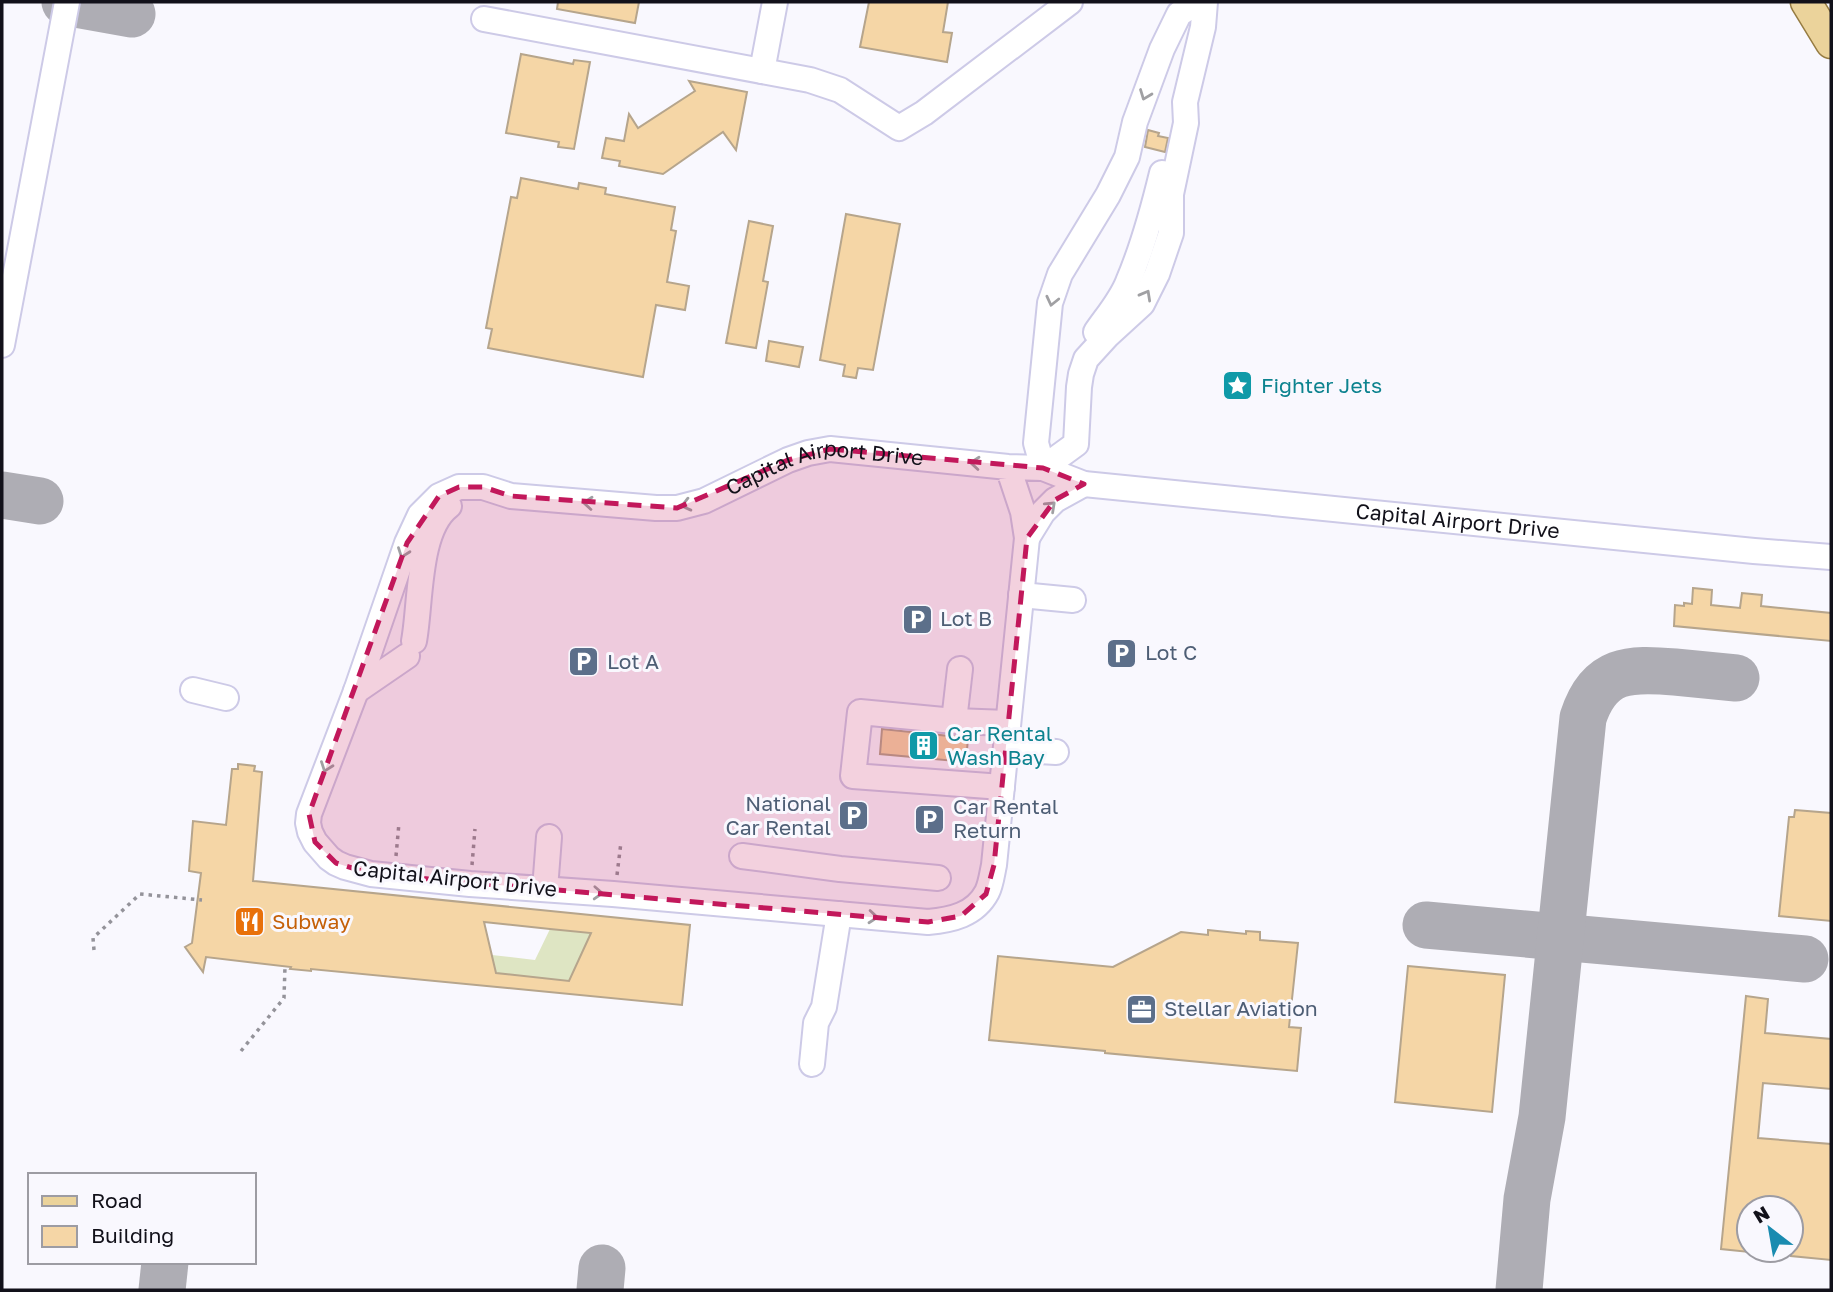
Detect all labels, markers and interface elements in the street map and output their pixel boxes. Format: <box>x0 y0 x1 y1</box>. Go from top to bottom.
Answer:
one-way arrow <box>1139 89 1153 101</box>
one-way arrow <box>1138 290 1151 302</box>
one-way arrow <box>1046 295 1060 307</box>
place icon: Fighter Jets <box>1221 369 1255 403</box>
place label: Fighter Jets <box>1261 372 1382 398</box>
street label: Capital Airport Drive <box>721 434 925 500</box>
one-way arrow <box>969 456 980 471</box>
one-way arrow <box>582 495 593 510</box>
one-way arrow <box>681 497 693 511</box>
street label: Capital Airport Drive <box>1355 497 1561 543</box>
one-way arrow <box>1042 502 1055 514</box>
one-way arrow <box>397 546 411 558</box>
parking icon: Lot B <box>900 602 934 636</box>
place label: Lot B <box>940 605 992 631</box>
parking icon: Lot C <box>1105 636 1139 670</box>
place label: Lot C <box>1145 639 1197 665</box>
parking icon: Lot A <box>567 645 601 679</box>
place label: Lot A <box>607 648 659 674</box>
place label: Car Rental Wash Bay <box>947 720 1053 770</box>
building icon: Car Rental Wash Bay <box>907 729 941 763</box>
one-way arrow <box>321 760 335 772</box>
place label: National Car Rental <box>725 790 831 840</box>
place label: Car Rental Return <box>953 793 1059 843</box>
parking icon: National Car Rental <box>837 799 871 833</box>
parking icon: Car Rental Return <box>913 802 947 836</box>
street label: Capital Airport Drive <box>352 854 558 902</box>
one-way arrow <box>593 885 604 900</box>
restaurant icon: Subway <box>232 905 266 939</box>
place label: Subway <box>272 908 351 934</box>
one-way arrow <box>868 909 879 924</box>
office icon: Stellar Aviation <box>1124 992 1158 1026</box>
place label: Stellar Aviation <box>1164 995 1318 1021</box>
legend <box>28 1173 256 1264</box>
text: Road <box>91 1187 142 1213</box>
north arrow <box>1735 1194 1805 1264</box>
text: N <box>1749 1200 1773 1228</box>
text: Building <box>91 1222 174 1248</box>

